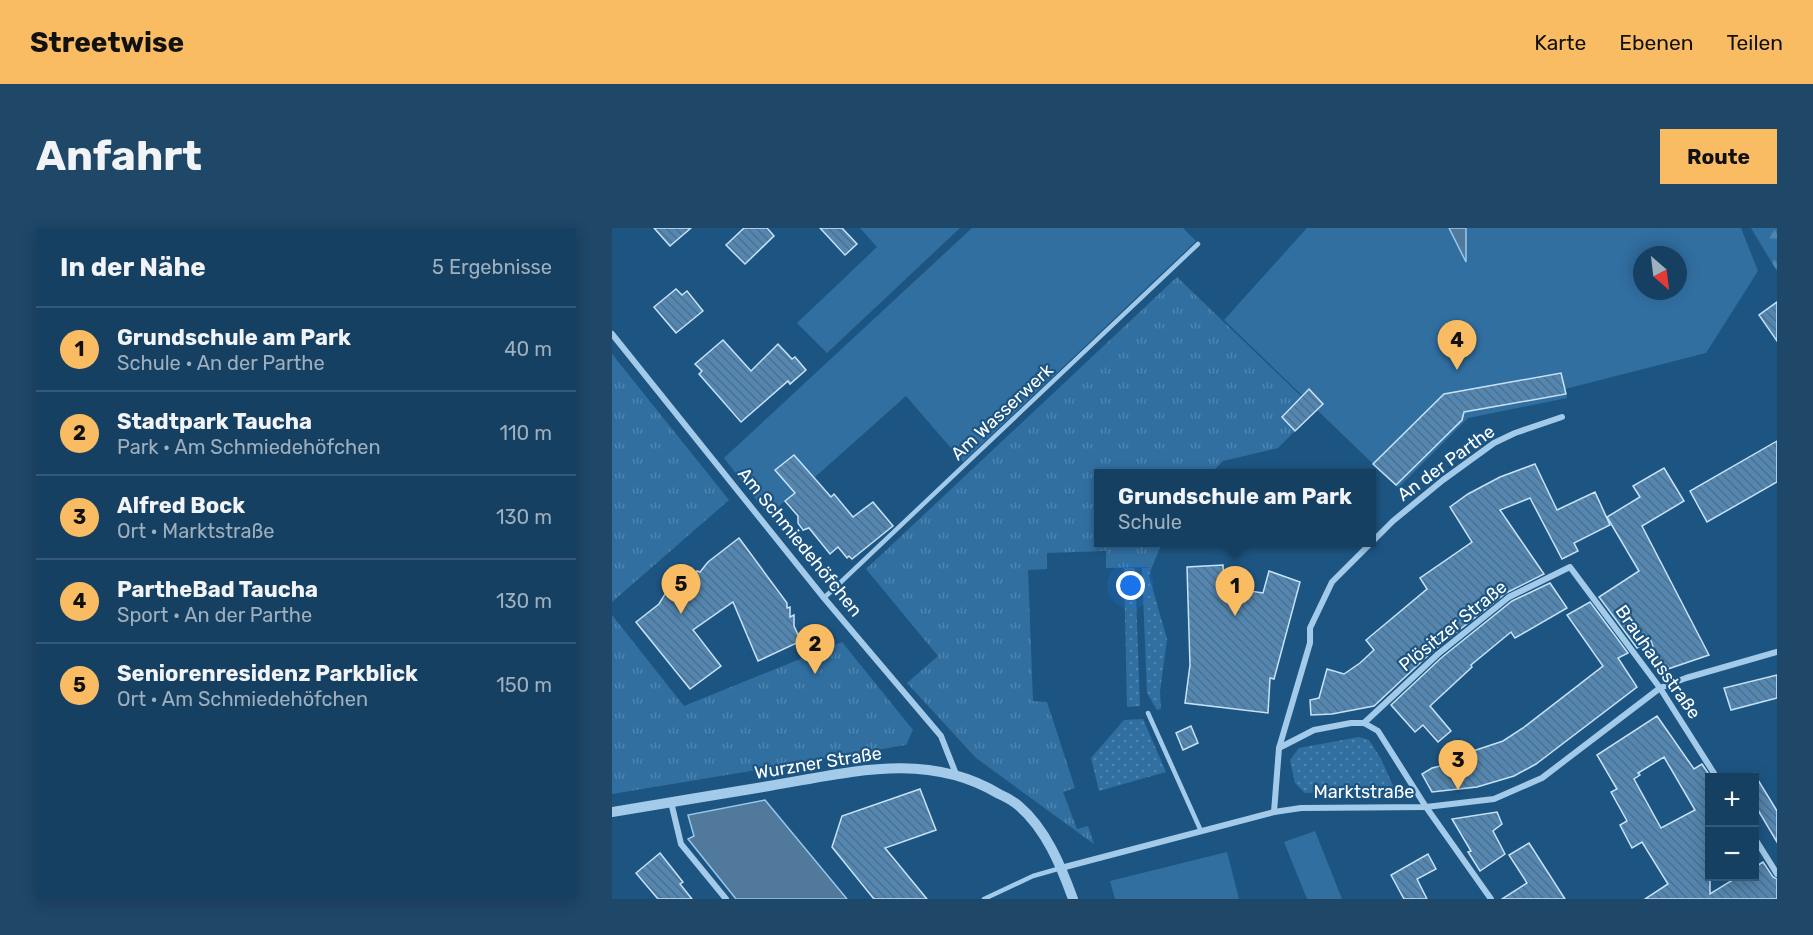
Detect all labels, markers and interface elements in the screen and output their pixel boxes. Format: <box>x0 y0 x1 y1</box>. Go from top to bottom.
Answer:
text: Streetwise <box>30 26 184 59</box>
text: Karte <box>1534 30 1586 55</box>
text: Ebenen <box>1619 30 1693 55</box>
text: Teilen <box>1726 30 1783 55</box>
button: Route <box>1660 129 1777 184</box>
text: Anfahrt <box>36 131 202 181</box>
north arrow <box>1633 246 1687 300</box>
text: In der Nähe <box>60 252 206 283</box>
text: 5 Ergebnisse <box>432 255 552 279</box>
pin: 4 <box>1438 320 1476 370</box>
text: Grundschule am Park <box>117 324 351 351</box>
text: 1 <box>75 337 84 361</box>
text: 40 m <box>504 337 552 361</box>
text: Schule · An der Parthe <box>117 351 325 375</box>
street label: Am Wasserwerk <box>946 359 1058 465</box>
text: Stadtpark Taucha <box>117 408 312 435</box>
street label: An der Parthe <box>1393 420 1499 506</box>
text: 2 <box>73 421 86 445</box>
text: 110 m <box>500 421 552 445</box>
text: Park · Am Schmiedehöfchen <box>117 435 381 459</box>
street label: Am Schmiedehöfchen <box>733 463 867 621</box>
popup <box>1094 469 1376 547</box>
text: Grundschule am Park <box>1118 483 1352 510</box>
text: Alfred Bock <box>117 492 245 519</box>
text: 3 <box>73 505 86 529</box>
text: 130 m <box>496 505 552 529</box>
text: Schule <box>1118 510 1182 534</box>
text: Ort · Marktstraße <box>117 519 274 543</box>
pin: 5 <box>662 564 700 614</box>
pin: 1 <box>1216 566 1254 616</box>
your location <box>1116 571 1145 600</box>
text: PartheBad Taucha <box>117 576 318 603</box>
street label: Plösitzer Straße <box>1395 576 1511 676</box>
text: 4 <box>73 589 86 613</box>
text: 130 m <box>496 589 552 613</box>
street label: Brauhausstraße <box>1611 601 1705 723</box>
text: Sport · An der Parthe <box>117 603 312 627</box>
pin: 2 <box>796 624 834 674</box>
text: Seniorenresidenz Parkblick <box>117 660 418 687</box>
text: 5 <box>73 673 86 697</box>
text: 150 m <box>496 673 552 697</box>
text: Ort · Am Schmiedehöfchen <box>117 687 368 711</box>
pin: 3 <box>1438 740 1478 790</box>
street label: Wurzner Straße <box>753 742 883 784</box>
map controls <box>1705 773 1759 881</box>
button: + <box>1705 773 1759 827</box>
street label: Marktstraße <box>1314 781 1414 803</box>
button: − <box>1705 827 1759 881</box>

